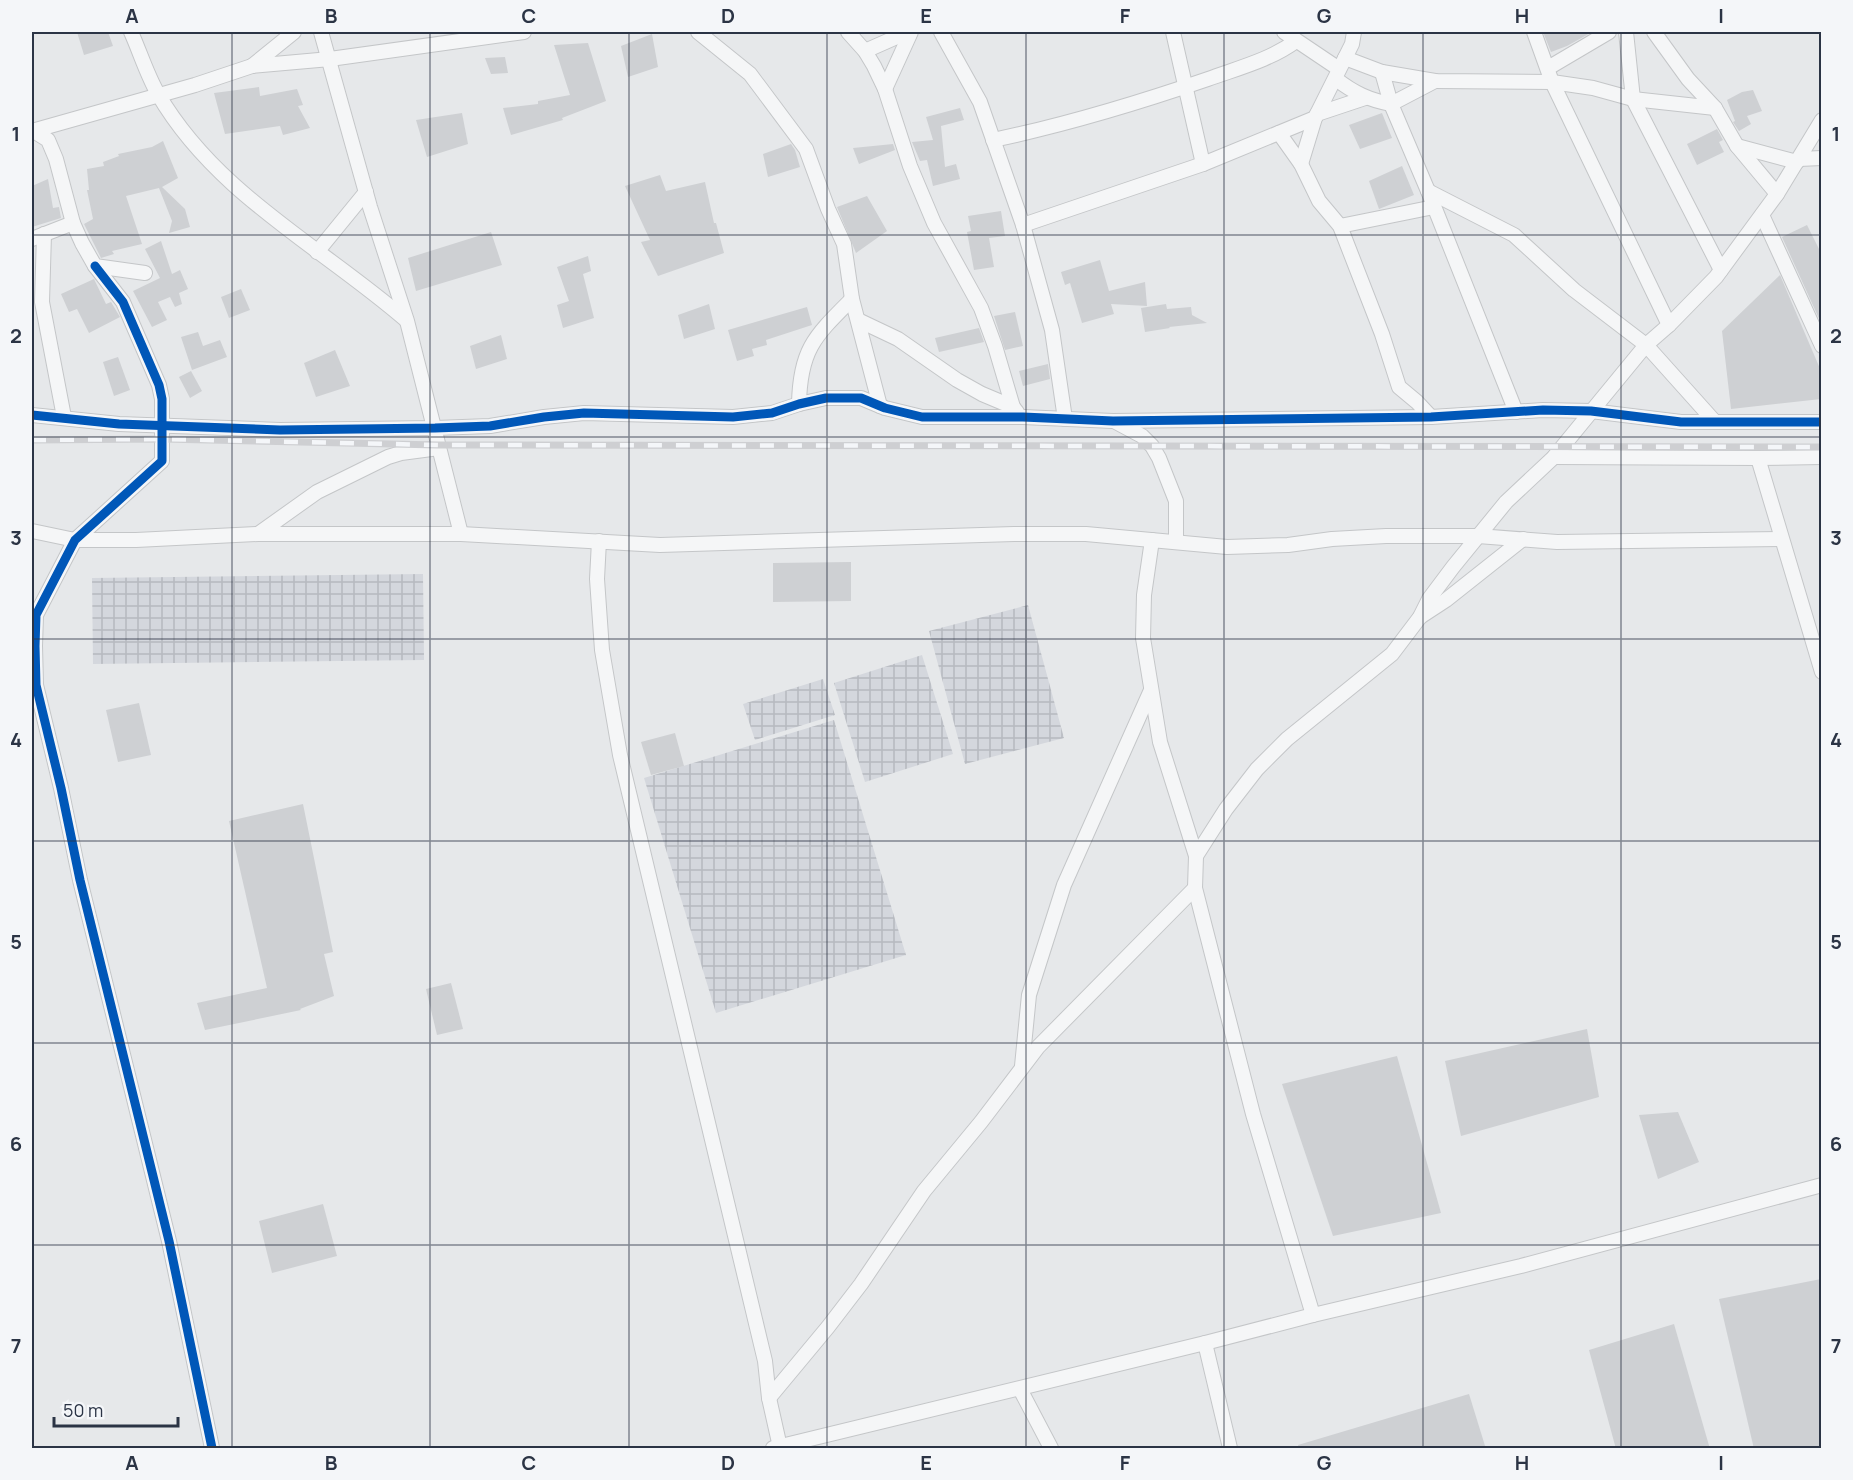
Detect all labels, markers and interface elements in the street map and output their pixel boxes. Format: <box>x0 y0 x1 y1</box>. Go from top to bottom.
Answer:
text: A <box>125 2 139 29</box>
text: B <box>325 2 338 29</box>
text: C <box>522 2 536 29</box>
text: D <box>721 2 735 29</box>
text: E <box>920 2 932 29</box>
text: F <box>1120 2 1131 29</box>
text: G <box>1317 2 1332 29</box>
text: H <box>1515 2 1529 29</box>
text: I <box>1718 2 1724 29</box>
text: 1 <box>12 120 20 147</box>
text: 1 <box>1832 120 1840 147</box>
text: 2 <box>10 322 22 349</box>
text: 2 <box>1830 322 1842 349</box>
text: 3 <box>10 524 22 551</box>
text: 3 <box>1830 524 1842 551</box>
text: 4 <box>10 726 22 753</box>
text: 4 <box>1830 726 1842 753</box>
text: 5 <box>10 928 22 955</box>
text: 5 <box>1830 928 1842 955</box>
text: 6 <box>10 1130 22 1157</box>
text: 6 <box>1830 1130 1842 1157</box>
text: 7 <box>11 1332 21 1359</box>
text: 7 <box>1831 1332 1841 1359</box>
scale bar <box>54 1390 178 1428</box>
text: 50 m <box>63 1398 103 1422</box>
text: A <box>125 1449 139 1476</box>
text: B <box>325 1449 338 1476</box>
text: C <box>522 1449 536 1476</box>
text: D <box>721 1449 735 1476</box>
text: E <box>920 1449 932 1476</box>
text: F <box>1120 1449 1131 1476</box>
text: G <box>1317 1449 1332 1476</box>
text: H <box>1515 1449 1529 1476</box>
text: I <box>1718 1449 1724 1476</box>

